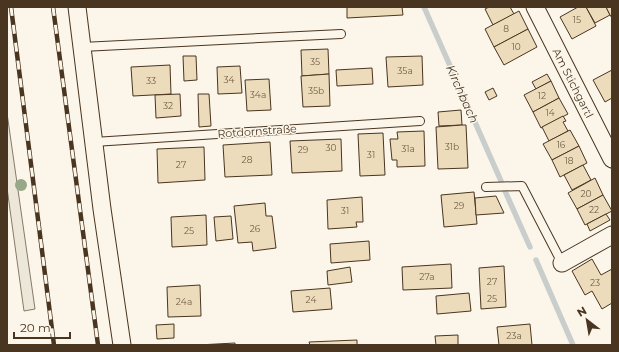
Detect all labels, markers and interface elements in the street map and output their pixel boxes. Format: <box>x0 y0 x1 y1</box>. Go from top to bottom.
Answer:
house number: 15 <box>573 14 581 25</box>
house number: 8 <box>503 23 509 34</box>
house number: 10 <box>511 41 521 52</box>
street label: Am Stichgartl <box>549 46 597 120</box>
house number: 35 <box>310 56 320 67</box>
water label: Kirchbach <box>443 62 482 125</box>
house number: 35a <box>397 65 413 76</box>
house number: 34 <box>223 74 235 85</box>
house number: 33 <box>146 75 156 86</box>
house number: 35b <box>308 85 324 96</box>
house number: 34a <box>250 89 266 100</box>
house number: 12 <box>538 90 546 101</box>
house number: 32 <box>163 100 173 111</box>
house number: 14 <box>545 107 555 118</box>
street label: Rotdornstraße <box>217 121 297 141</box>
house number: 16 <box>557 139 566 150</box>
house number: 31b <box>445 141 459 152</box>
house number: 30 <box>325 142 337 153</box>
house number: 31a <box>401 143 415 154</box>
house number: 29 <box>298 144 309 155</box>
house number: 31 <box>367 149 375 160</box>
house number: 28 <box>242 154 253 165</box>
house number: 18 <box>565 155 574 166</box>
house number: 27 <box>176 159 186 170</box>
house number: 20 <box>580 188 592 199</box>
house number: 29 <box>454 200 465 211</box>
house number: 22 <box>589 204 599 215</box>
house number: 31 <box>341 205 349 216</box>
house number: 26 <box>250 223 261 234</box>
house number: 25 <box>184 225 194 236</box>
house number: 27a <box>419 271 435 282</box>
house number: 27 <box>487 276 497 287</box>
house number: 23 <box>590 277 600 288</box>
house number: 25 <box>487 293 497 304</box>
house number: 24 <box>306 294 316 305</box>
house number: 24a <box>176 296 192 307</box>
north arrow <box>567 300 607 340</box>
text: N <box>574 303 589 320</box>
scale bar <box>14 314 70 340</box>
text: 20 m <box>20 320 51 335</box>
house number: 23a <box>506 330 522 341</box>

